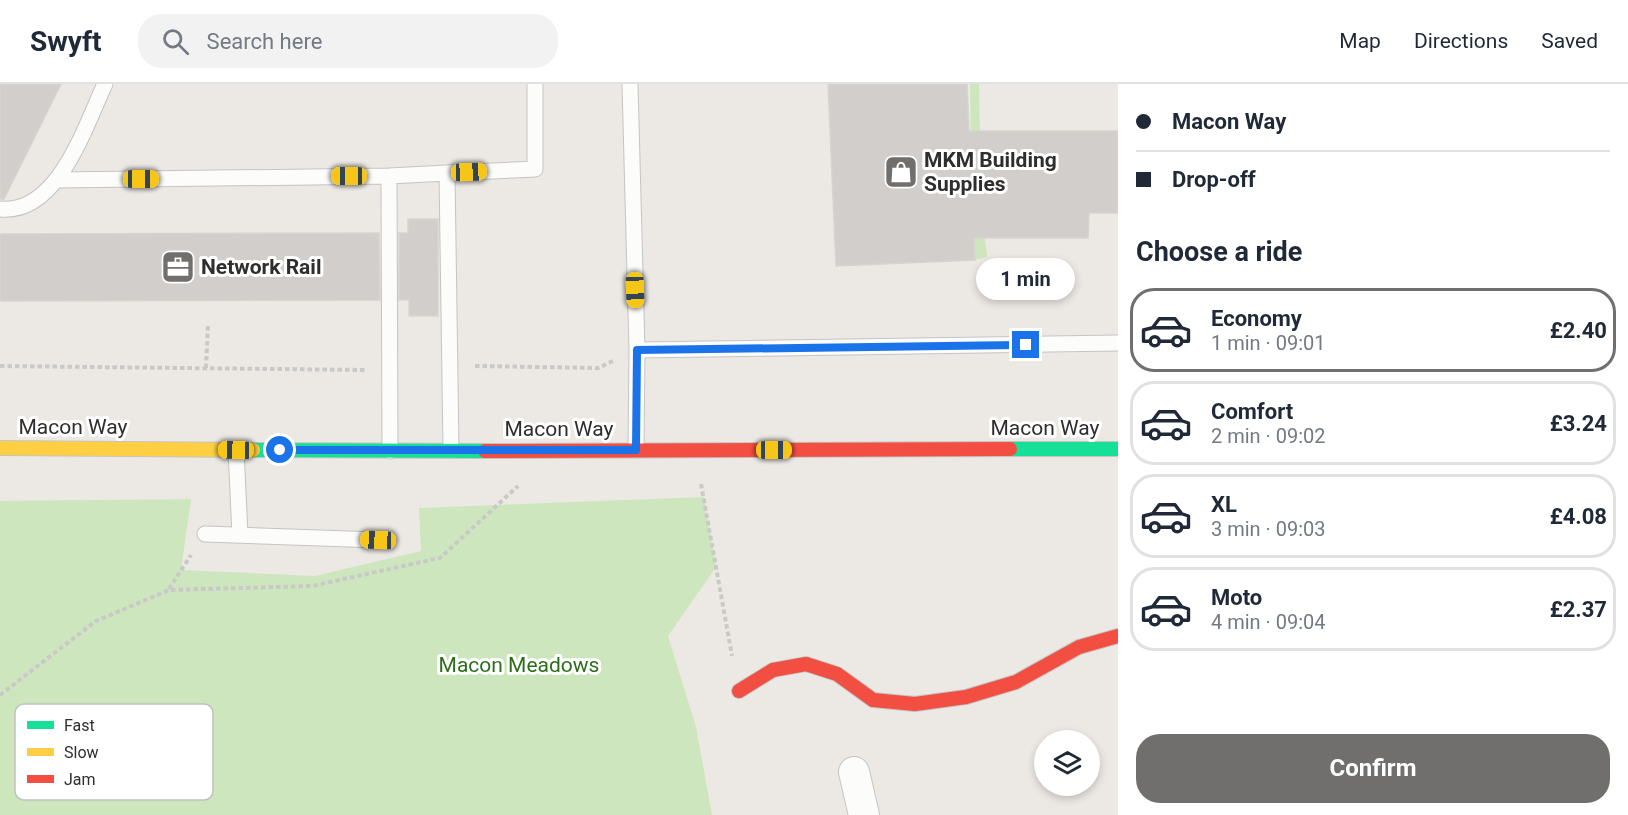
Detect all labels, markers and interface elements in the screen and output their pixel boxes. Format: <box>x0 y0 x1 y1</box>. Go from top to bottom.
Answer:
search box <box>138 14 558 68</box>
text: Swyft <box>30 25 102 58</box>
icon: search <box>159 25 192 58</box>
text: Search here <box>207 29 322 54</box>
text: Map <box>1339 29 1381 53</box>
text: Directions <box>1414 29 1508 53</box>
text: Saved <box>1541 29 1598 53</box>
text: Macon Way <box>1172 109 1286 134</box>
place label: MKM Building Supplies <box>924 148 1057 196</box>
shop icon: MKM Building Supplies <box>883 154 919 190</box>
car <box>451 162 487 182</box>
car <box>331 167 367 185</box>
text: Drop-off <box>1172 167 1256 192</box>
car <box>123 170 159 188</box>
text: Choose a ride <box>1136 236 1302 268</box>
office icon: Network Rail <box>160 249 196 285</box>
place label: Network Rail <box>201 255 321 279</box>
callout: 1 min <box>976 258 1076 300</box>
text: 1 min <box>1000 267 1051 291</box>
car <box>625 272 645 308</box>
icon: car <box>1139 303 1193 357</box>
text: Economy <box>1211 306 1302 331</box>
text: £2.40 <box>1550 318 1607 343</box>
route end <box>1012 331 1039 358</box>
text: 1 min · 09:01 <box>1211 331 1326 355</box>
icon: car <box>1139 396 1193 450</box>
text: Comfort <box>1211 399 1293 424</box>
text: £3.24 <box>1550 411 1607 436</box>
street label: Macon Way <box>18 415 128 439</box>
street label: Macon Way <box>990 416 1100 440</box>
street label: Macon Way <box>504 417 614 441</box>
text: 2 min · 09:02 <box>1211 424 1326 448</box>
route start <box>266 436 293 463</box>
car <box>218 441 254 459</box>
car <box>756 441 792 459</box>
icon: car <box>1139 489 1193 543</box>
text: XL <box>1211 492 1237 517</box>
text: £4.08 <box>1550 504 1607 529</box>
text: 3 min · 09:03 <box>1211 517 1326 541</box>
car <box>360 530 396 550</box>
icon: car <box>1139 582 1193 636</box>
text: Moto <box>1211 585 1262 610</box>
text: £2.37 <box>1550 597 1607 622</box>
text: 4 min · 09:04 <box>1211 610 1326 634</box>
park label: Macon Meadows <box>439 653 599 677</box>
legend <box>15 704 213 800</box>
text: Fast <box>64 716 95 735</box>
map controls <box>1034 730 1100 796</box>
button: layers <box>1034 730 1100 796</box>
button: Confirm <box>1136 734 1610 803</box>
text: Slow <box>64 743 99 762</box>
text: Jam <box>64 770 96 789</box>

